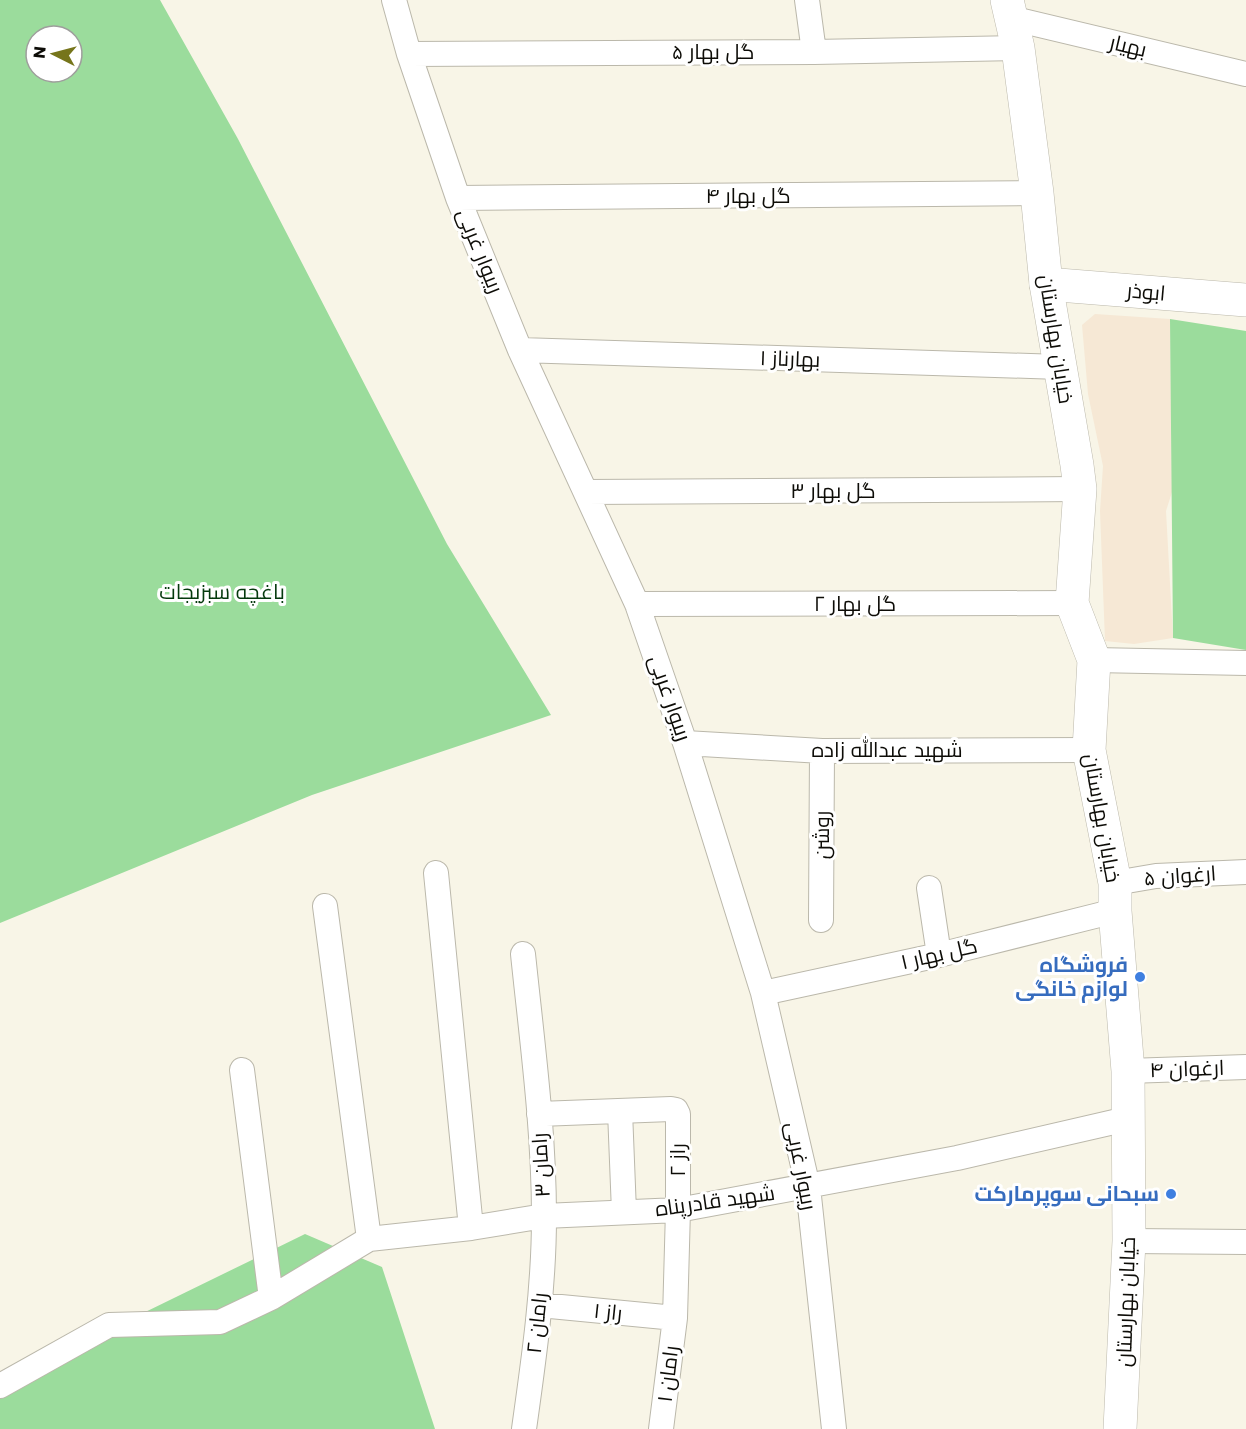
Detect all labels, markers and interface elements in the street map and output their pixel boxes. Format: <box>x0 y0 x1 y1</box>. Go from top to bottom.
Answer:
north arrow <box>24 24 84 84</box>
street label: بهیار <box>1106 27 1150 64</box>
street label: گل بهار ۵ <box>672 37 754 66</box>
text: N <box>28 45 52 60</box>
street label: گل بهار ۴ <box>705 181 791 210</box>
street label: ریبوار غربی <box>450 204 511 298</box>
street label: خیابان بهارستان <box>1032 272 1081 406</box>
street label: ابوذر <box>1124 275 1167 308</box>
street label: بهارناز ۱ <box>759 343 821 374</box>
street label: گل بهار ۳ <box>790 476 876 505</box>
park label: باغچه سبزیجات <box>159 577 285 606</box>
street label: گل بهار ۲ <box>814 589 896 618</box>
street label: ریبوار غربی <box>642 651 699 745</box>
street label: شهید عبدالله زاده <box>811 735 963 764</box>
street label: خیابان بهارستان <box>1077 751 1128 885</box>
street label: روشن <box>807 811 836 859</box>
street label: ارغوان ۵ <box>1143 859 1217 892</box>
street label: گل بهار ۱ <box>898 931 980 976</box>
place label: فروشگاه لوازم خانگی <box>1015 950 1128 1003</box>
marker: فروشگاه لوازم خانگی <box>1133 970 1147 984</box>
street label: ارغوان ۴ <box>1149 1053 1225 1084</box>
street label: ریبوار غربی <box>779 1119 824 1212</box>
street label: رامان ۳ <box>524 1132 557 1198</box>
street label: راز ۲ <box>663 1143 692 1177</box>
street label: شهید قادرپناه <box>653 1178 777 1223</box>
place label: سبحانی سوپرمارکت <box>974 1179 1159 1209</box>
marker: سبحانی سوپرمارکت <box>1164 1187 1178 1201</box>
street label: خیابان بهارستان <box>1109 1236 1142 1368</box>
street label: رامان ۲ <box>519 1291 554 1355</box>
street label: راز ۱ <box>592 1296 624 1327</box>
street label: رامان ۱ <box>650 1344 685 1404</box>

